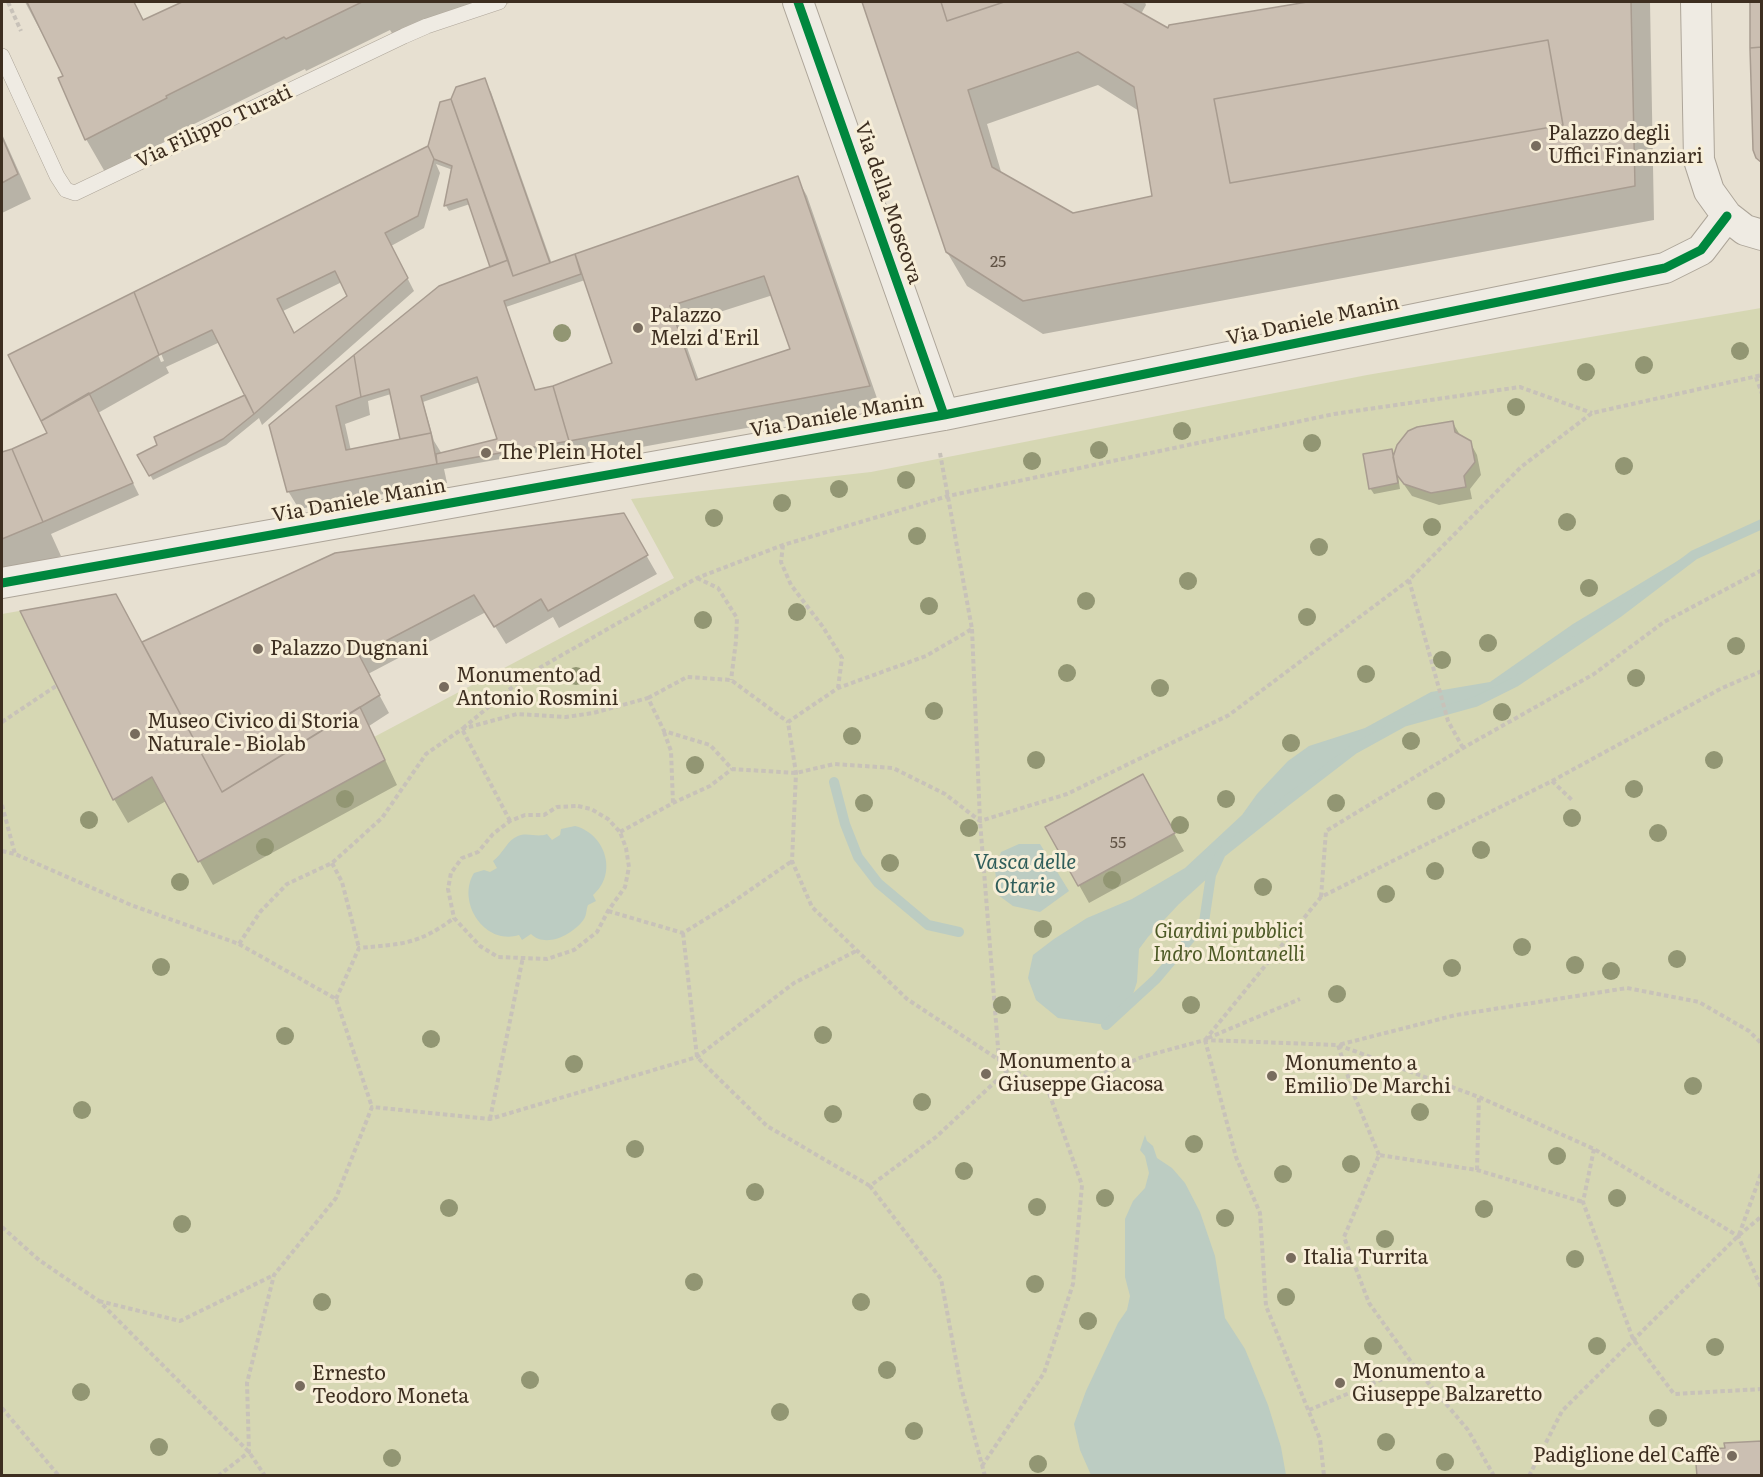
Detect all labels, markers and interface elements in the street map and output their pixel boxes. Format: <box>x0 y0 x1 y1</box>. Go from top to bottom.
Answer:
street label: Via Filippo Turati <box>132 80 296 174</box>
street label: Via della Moscova <box>849 119 927 287</box>
place label: Palazzo degli Uffici Finanziari <box>1548 122 1703 169</box>
marker: Palazzo degli Uffici Finanziari <box>1529 139 1543 153</box>
house number: 25 <box>990 252 1006 272</box>
street label: Via Daniele Manin <box>1224 291 1402 351</box>
place label: Palazzo Melzi d'Eril <box>650 304 759 351</box>
marker: Palazzo Melzi d'Eril <box>631 321 645 335</box>
street label: Via Daniele Manin <box>748 389 926 443</box>
place label: The Plein Hotel <box>498 441 643 465</box>
marker: The Plein Hotel <box>479 446 493 460</box>
street label: Via Daniele Manin <box>270 474 448 528</box>
place label: Palazzo Dugnani <box>270 637 428 661</box>
marker: Palazzo Dugnani <box>251 642 265 656</box>
place label: Monumento ad Antonio Rosmini <box>456 664 618 711</box>
marker: Monumento ad Antonio Rosmini <box>437 680 451 694</box>
place label: Museo Civico di Storia Naturale - Biolab <box>147 710 359 757</box>
marker: Museo Civico di Storia Naturale - Biolab <box>128 727 142 741</box>
house number: 55 <box>1110 833 1126 853</box>
water label: Vasca delle Otarie <box>974 850 1076 900</box>
park label: Giardini pubblici Indro Montanelli <box>1153 920 1305 967</box>
place label: Monumento a Giuseppe Giacosa <box>998 1050 1164 1097</box>
place label: Monumento a Emilio De Marchi <box>1284 1052 1451 1099</box>
marker: Monumento a Giuseppe Giacosa <box>979 1067 993 1081</box>
marker: Monumento a Emilio De Marchi <box>1265 1069 1279 1083</box>
place label: Italia Turrita <box>1303 1246 1428 1270</box>
marker: Italia Turrita <box>1284 1251 1298 1265</box>
place label: Monumento a Giuseppe Balzaretto <box>1352 1360 1543 1407</box>
place label: Ernesto Teodoro Moneta <box>312 1362 469 1409</box>
marker: Monumento a Giuseppe Balzaretto <box>1333 1376 1347 1390</box>
marker: Ernesto Teodoro Moneta <box>293 1379 307 1393</box>
place label: Padiglione del Caffè <box>1533 1444 1720 1468</box>
marker: Padiglione del Caffè <box>1725 1449 1739 1463</box>

